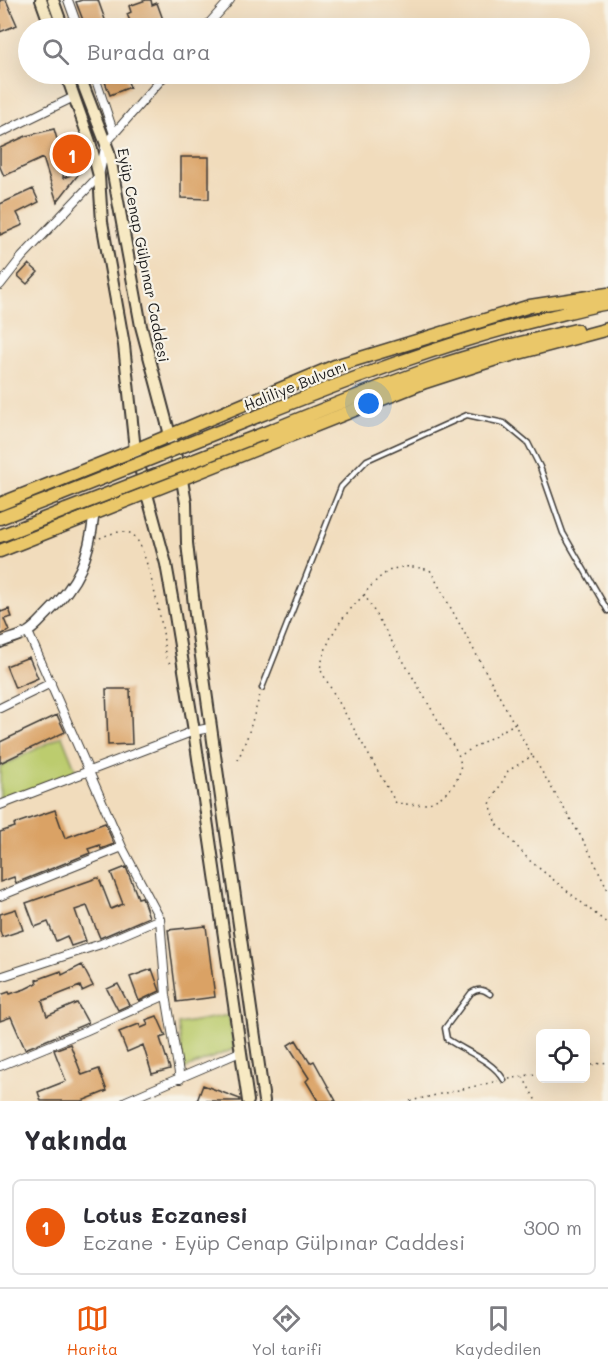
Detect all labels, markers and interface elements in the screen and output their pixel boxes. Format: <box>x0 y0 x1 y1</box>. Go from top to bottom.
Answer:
search box <box>18 18 590 84</box>
icon: search <box>39 35 72 68</box>
text: Burada ara <box>87 37 211 66</box>
pin: 1 <box>52 132 92 176</box>
street label: Eyüp Cenap Gülpınar Caddesi <box>113 146 175 364</box>
street label: Haliliye Bulvarı <box>240 355 350 415</box>
your location <box>354 389 383 418</box>
map controls <box>536 1029 590 1083</box>
button: locate <box>536 1029 590 1083</box>
text: Yakında <box>24 1123 127 1157</box>
text: Lotus Eczanesi <box>83 1200 248 1229</box>
text: 1 <box>41 1214 50 1240</box>
text: 300 m <box>523 1214 582 1240</box>
text: Eczane · Eyüp Cenap Gülpınar Caddesi <box>83 1229 465 1255</box>
tab: Harita <box>67 1302 118 1359</box>
tab: Yol tarifi <box>252 1302 322 1359</box>
tab: Kaydedilen <box>455 1302 541 1359</box>

